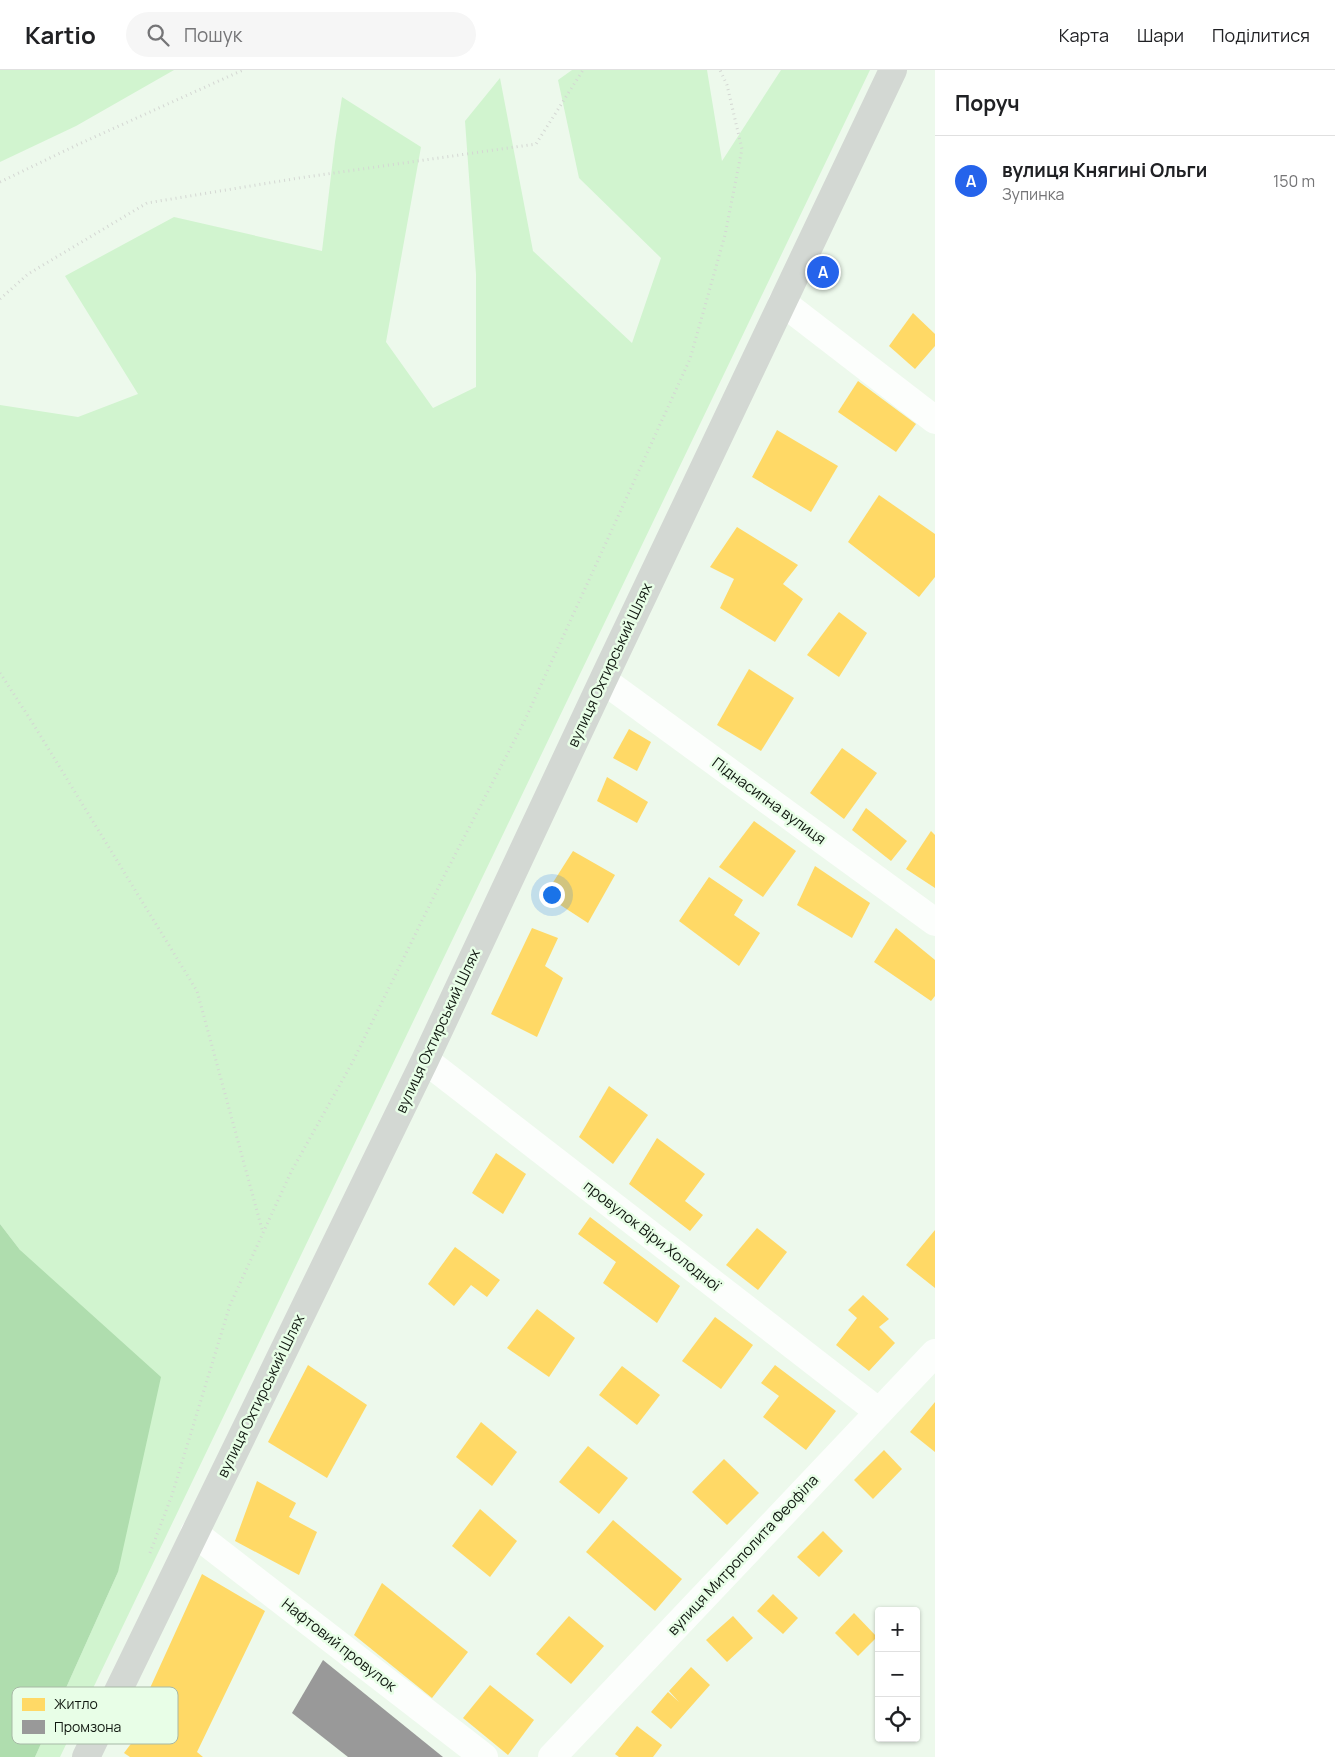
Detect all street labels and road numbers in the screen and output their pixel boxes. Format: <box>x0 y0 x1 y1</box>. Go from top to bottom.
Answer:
street label: вулиця Охтирський Шлях <box>562 579 657 750</box>
street label: Піднасипна вулиця <box>708 752 830 849</box>
street label: вулиця Охтирський Шлях <box>390 945 485 1116</box>
street label: провулок Віри Холодної <box>580 1176 726 1296</box>
street label: вулиця Охтирський Шлях <box>212 1311 309 1481</box>
street label: вулиця Митрополита Феофіла <box>662 1470 823 1640</box>
street label: Нафтовий провулок <box>277 1593 402 1696</box>

